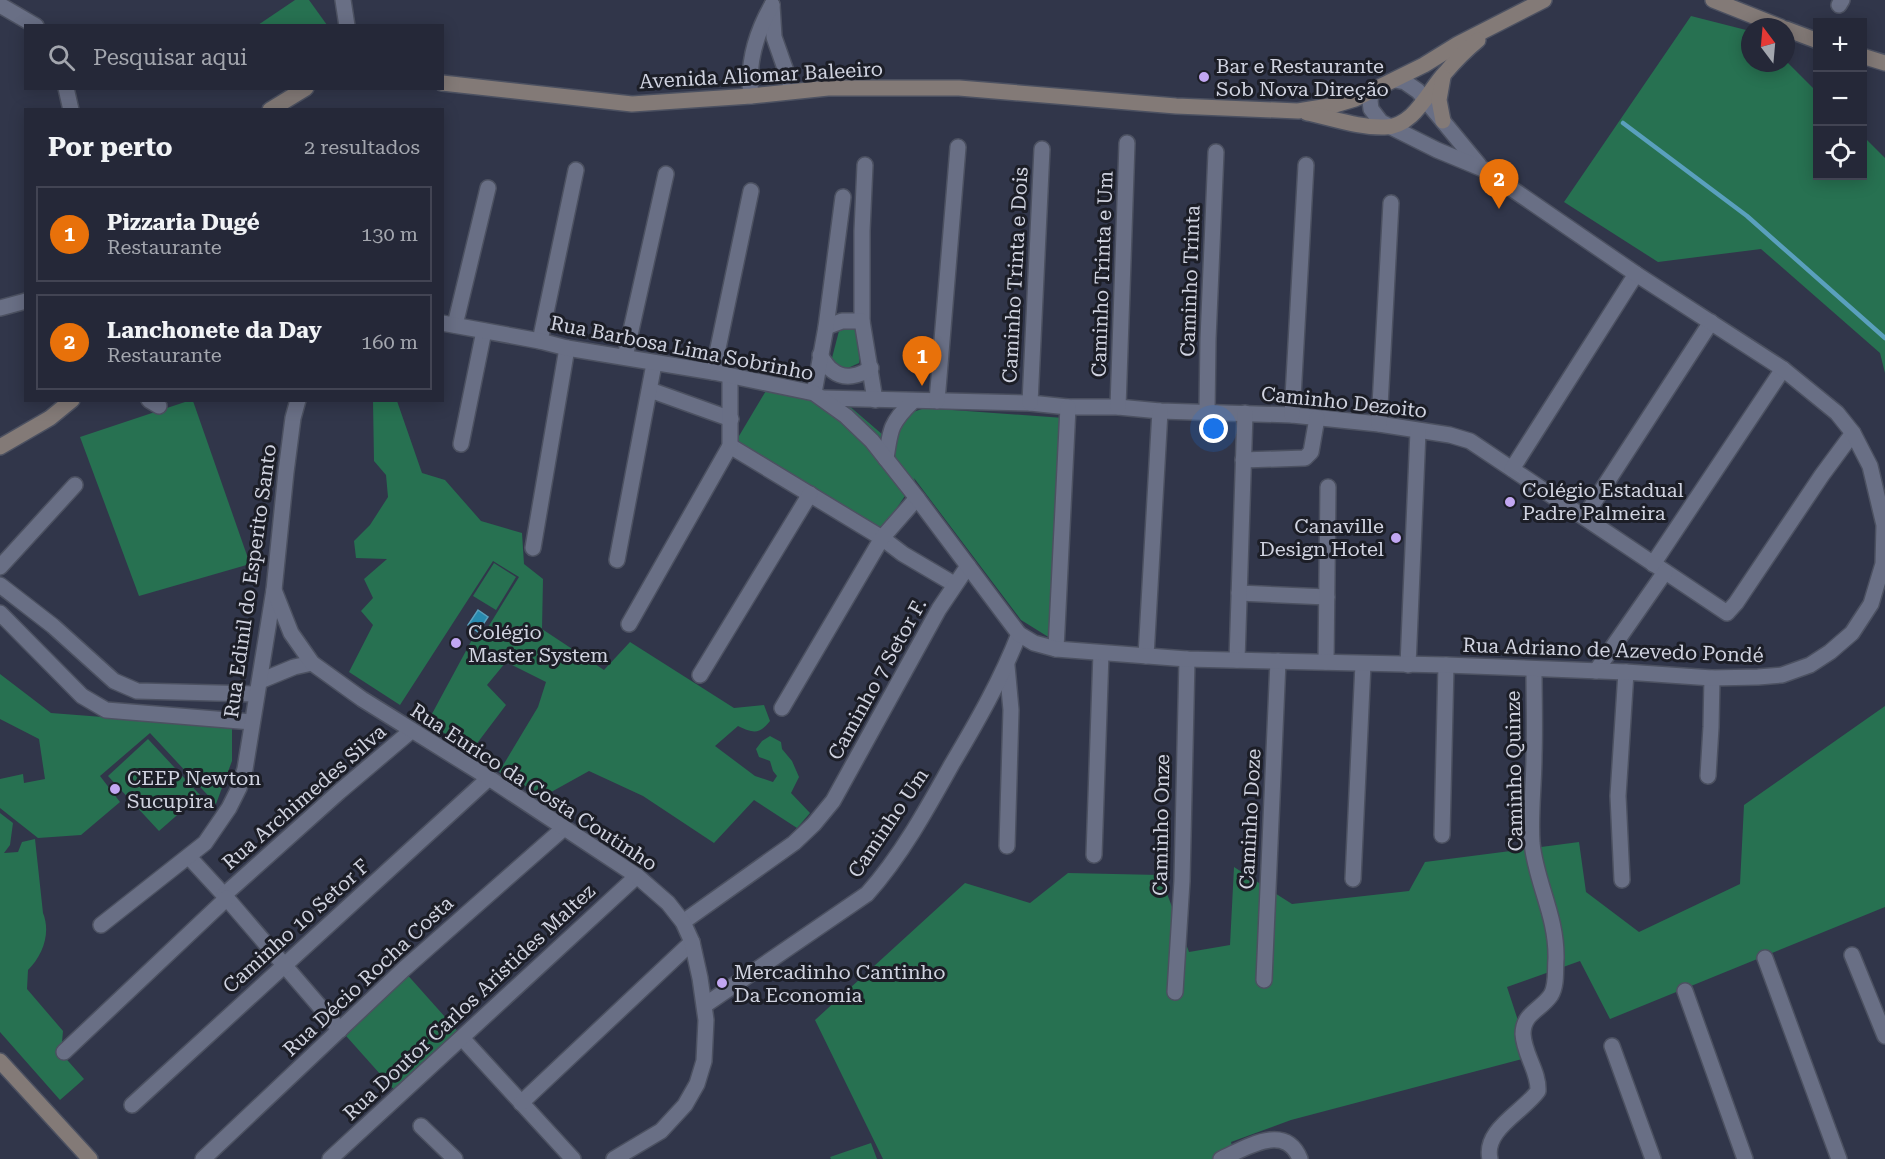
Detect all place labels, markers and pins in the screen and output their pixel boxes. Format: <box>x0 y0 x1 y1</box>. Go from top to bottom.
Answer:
place label: Bar e Restaurante Sob Nova Direção <box>1216 54 1389 101</box>
marker: Bar e Restaurante Sob Nova Direção <box>1197 70 1211 84</box>
pin: 2 <box>1480 160 1518 209</box>
pin: 1 <box>902 336 942 386</box>
place label: Colégio Estadual Padre Palmeira <box>1522 478 1684 525</box>
marker: Colégio Estadual Padre Palmeira <box>1503 495 1517 509</box>
place label: Canaville Design Hotel <box>1259 514 1384 561</box>
marker: Canaville Design Hotel <box>1389 531 1403 545</box>
place label: Colégio Master System <box>468 620 609 667</box>
marker: Colégio Master System <box>449 636 463 650</box>
place label: CEEP Newton Sucupira <box>127 766 261 813</box>
marker: CEEP Newton Sucupira <box>108 782 122 796</box>
place label: Mercadinho Cantinho Da Economia <box>734 960 945 1007</box>
marker: Mercadinho Cantinho Da Economia <box>715 976 729 990</box>

